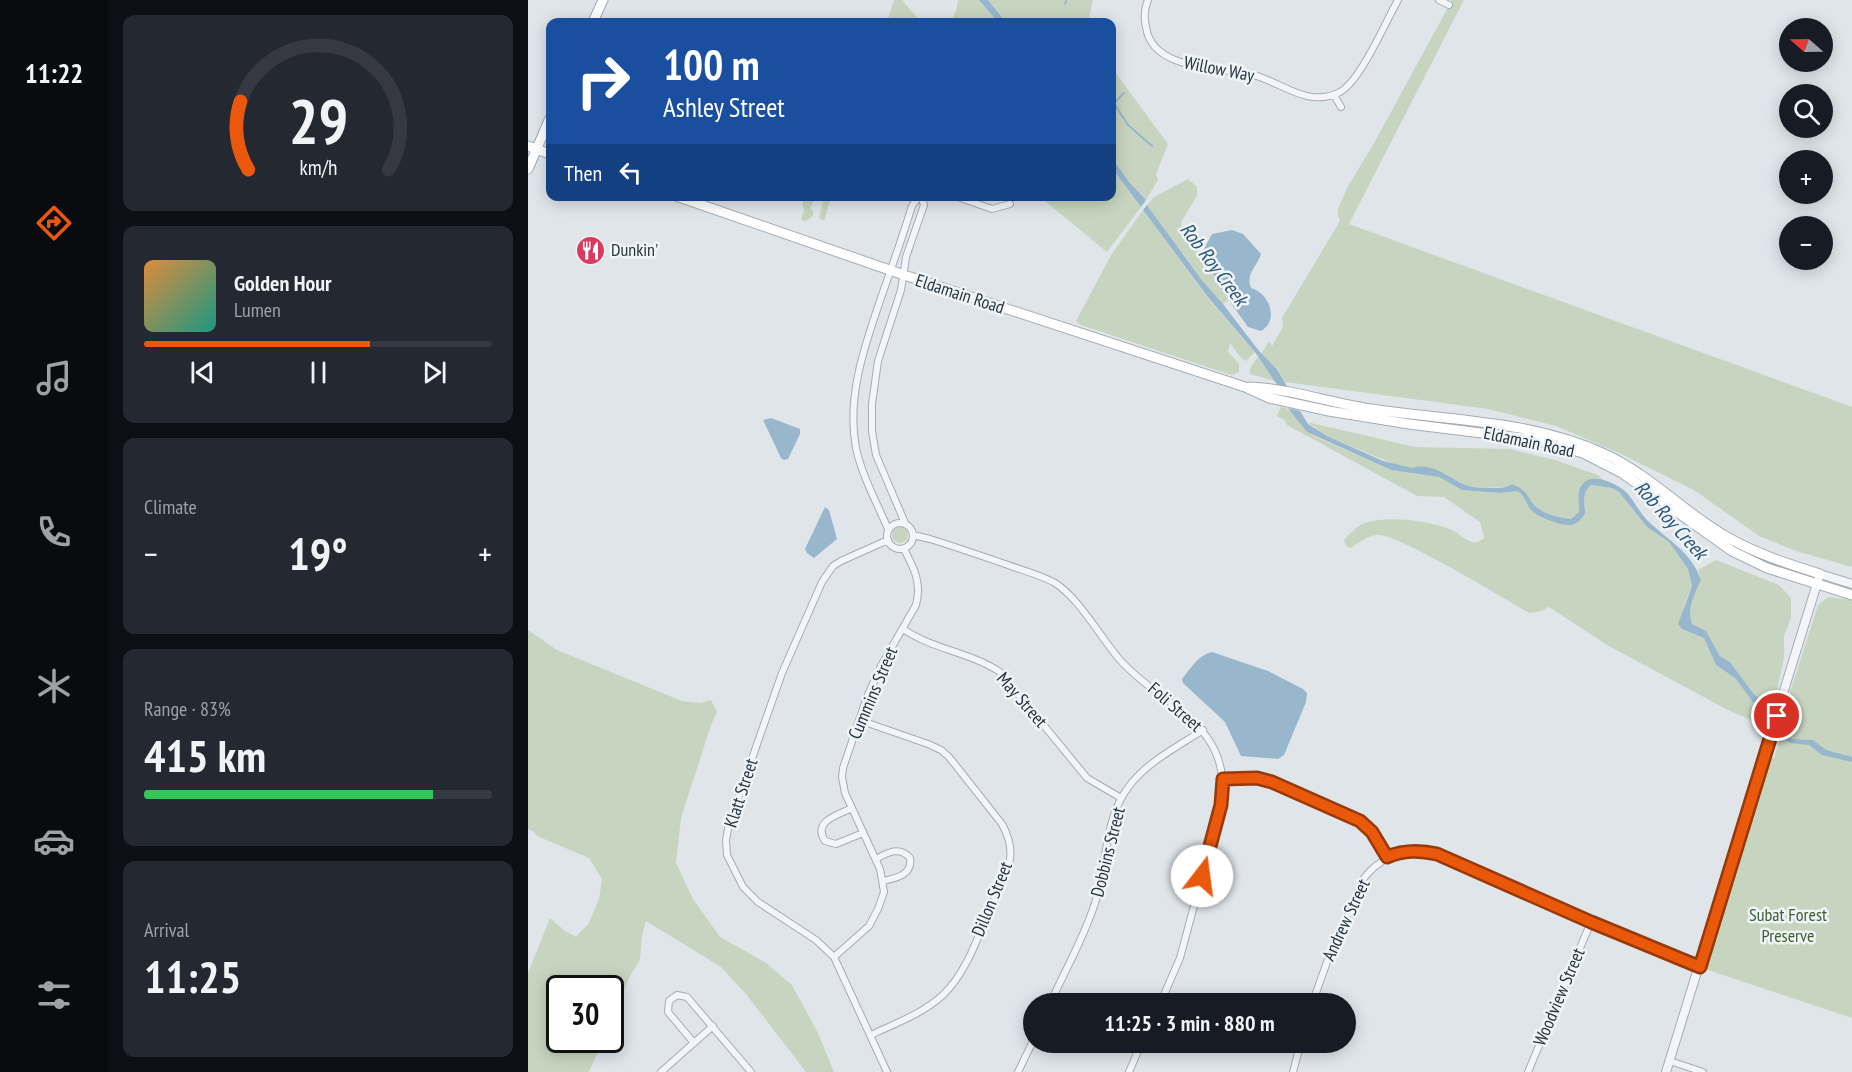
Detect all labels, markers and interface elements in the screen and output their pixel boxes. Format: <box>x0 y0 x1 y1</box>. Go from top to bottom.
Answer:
north arrow <box>1779 18 1833 72</box>
map controls <box>1779 18 1833 270</box>
text: 100 m <box>663 37 760 92</box>
icon: right <box>564 42 642 120</box>
street label: Willow Way <box>1182 50 1256 87</box>
text: 11:22 <box>25 56 83 90</box>
text: 29 <box>288 80 348 161</box>
button: search <box>1779 84 1833 138</box>
text: Ashley Street <box>663 90 785 124</box>
button: + <box>1779 150 1833 204</box>
text: km/h <box>299 154 337 182</box>
icon: left <box>614 156 647 189</box>
text: Then <box>564 159 602 187</box>
icon: directions <box>33 202 75 244</box>
button: − <box>1779 216 1833 270</box>
water label: Rob Roy Creek <box>1174 217 1255 312</box>
restaurant icon: Dunkin' <box>574 234 606 266</box>
place label: Dunkin' <box>611 238 658 261</box>
street label: Eldamain Road <box>913 268 1008 319</box>
text: Golden Hour <box>234 269 332 297</box>
text: Lumen <box>234 297 281 323</box>
icon: previous <box>186 356 219 389</box>
icon: pause <box>302 356 335 389</box>
icon: next <box>418 356 451 389</box>
icon: music <box>33 357 75 399</box>
street label: Eldamain Road <box>1482 421 1577 462</box>
water label: Rob Roy Creek <box>1629 475 1715 567</box>
text: Climate <box>144 494 197 520</box>
icon: phone <box>33 511 75 553</box>
text: 19° <box>288 524 348 582</box>
text: − <box>144 532 158 575</box>
text: + <box>478 532 492 575</box>
street label: Cummins Street <box>843 643 902 743</box>
icon: climate <box>33 665 75 707</box>
street label: May Street <box>992 667 1053 732</box>
street label: Foli Street <box>1143 677 1207 736</box>
pin <box>1751 690 1802 741</box>
text: Range · 83% <box>144 696 231 722</box>
icon: arrive <box>1760 699 1793 732</box>
text: 415 km <box>144 726 266 784</box>
street label: Klatt Street <box>719 755 762 830</box>
street label: Dobbins Street <box>1085 805 1130 899</box>
icon: car <box>33 820 75 862</box>
position arrow <box>1170 844 1234 908</box>
street label: Dillon Street <box>966 858 1017 940</box>
street label: Andrew Street <box>1317 875 1375 964</box>
park label: Subat Forest Preserve <box>1749 903 1827 947</box>
text: Arrival <box>144 917 189 943</box>
street label: Woodview Street <box>1528 944 1590 1049</box>
text: 11:25 <box>144 947 241 1005</box>
icon: filters <box>33 974 75 1016</box>
speed limit sign: 30 <box>546 975 624 1053</box>
text: 11:25 · 3 min · 880 m <box>1104 1009 1275 1037</box>

